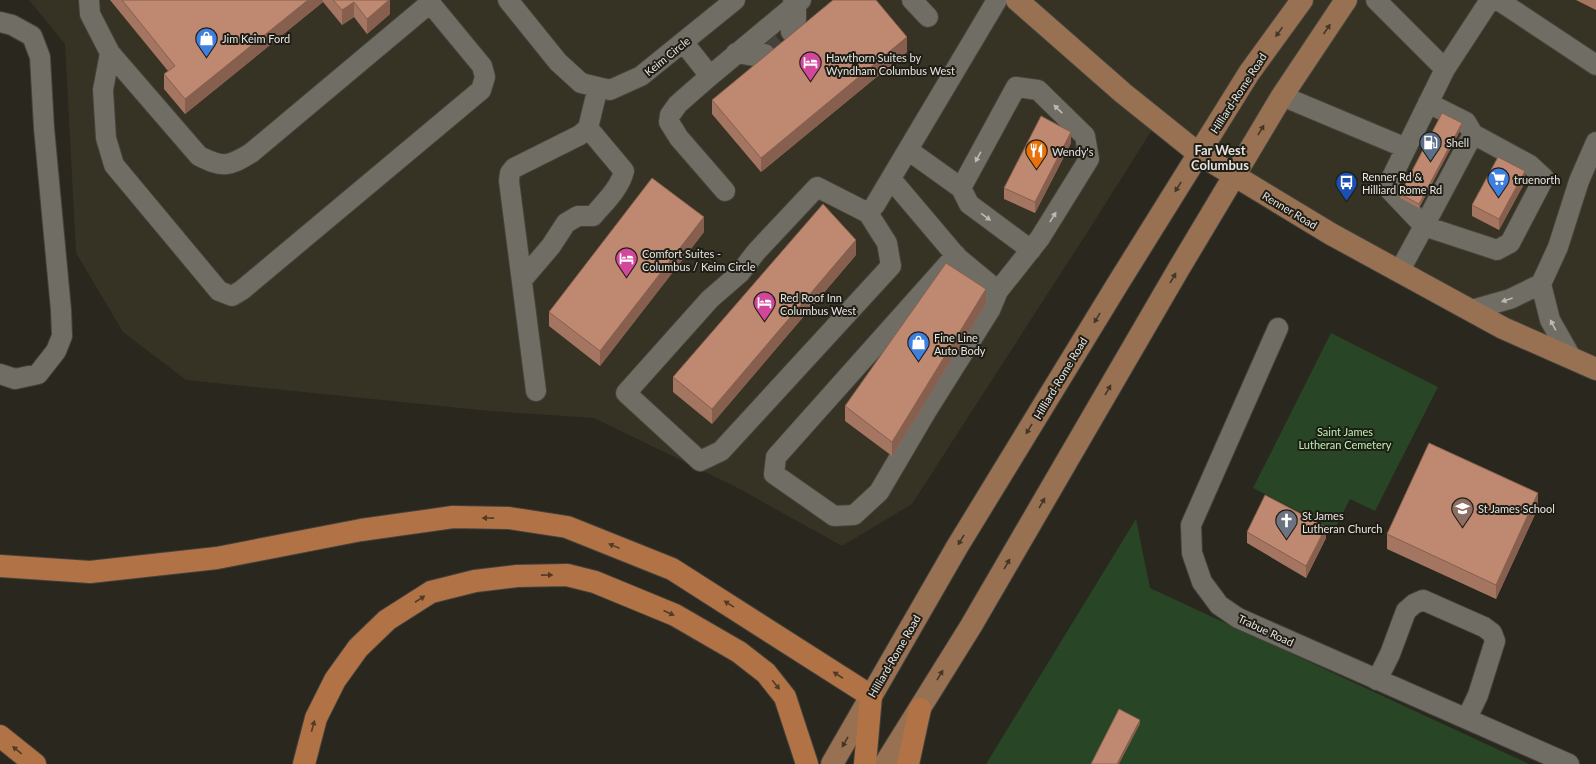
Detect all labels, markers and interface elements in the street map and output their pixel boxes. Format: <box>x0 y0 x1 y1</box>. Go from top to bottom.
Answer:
one-way arrow <box>1323 24 1331 34</box>
shop icon: Jim Keim Ford <box>193 25 219 58</box>
one-way arrow <box>1275 26 1283 37</box>
place label: Jim Keim Ford <box>222 32 290 45</box>
street label: Keim Circle <box>642 34 692 78</box>
hotel icon: Hawthorn Suites by Wyndham Columbus West <box>797 50 823 83</box>
street label: Hilliard-Rome Road <box>1207 50 1269 136</box>
place label: Hawthorn Suites by Wyndham Columbus West <box>826 51 955 77</box>
one-way arrow <box>1053 104 1063 114</box>
one-way arrow <box>1258 124 1265 136</box>
fuel station icon: Shell <box>1418 129 1444 162</box>
place label: Shell <box>1446 136 1469 149</box>
restaurant icon: Wendy's <box>1024 138 1050 171</box>
district label: Far West Columbus <box>1191 142 1249 173</box>
place label: Wendy's <box>1052 145 1094 158</box>
one-way arrow <box>974 151 981 163</box>
supermarket icon: truenorth <box>1485 166 1511 199</box>
bus stop icon: Renner Rd & Hilliard Rome Rd <box>1333 169 1359 202</box>
place label: Renner Rd & Hilliard Rome Rd <box>1362 170 1442 196</box>
place label: truenorth <box>1514 173 1560 186</box>
one-way arrow <box>1174 182 1182 192</box>
street label: Renner Road <box>1260 189 1320 231</box>
one-way arrow <box>981 212 991 220</box>
one-way arrow <box>1049 212 1056 223</box>
hotel icon: Comfort Suites - Columbus / Keim Circle <box>613 246 639 279</box>
place label: Comfort Suites - Columbus / Keim Circle <box>642 247 756 273</box>
one-way arrow <box>1170 272 1177 284</box>
hotel icon: Red Roof Inn Columbus West <box>752 290 778 323</box>
place label: Red Roof Inn Columbus West <box>780 291 856 317</box>
one-way arrow <box>1500 297 1512 303</box>
one-way arrow <box>1093 312 1100 324</box>
one-way arrow <box>1549 319 1556 331</box>
shop icon: Fine Line Auto Body <box>905 330 931 363</box>
place label: Fine Line Auto Body <box>934 331 986 357</box>
street label: Hilliard-Rome Road <box>1030 335 1090 421</box>
one-way arrow <box>1104 385 1111 396</box>
one-way arrow <box>1025 424 1033 434</box>
park label: Saint James Lutheran Cemetery <box>1299 425 1392 451</box>
school or university icon: St James School <box>1450 495 1476 528</box>
one-way arrow <box>1039 497 1046 509</box>
place label: St James School <box>1478 502 1555 515</box>
church icon: St James Lutheran Church <box>1274 508 1300 541</box>
place label: St James Lutheran Church <box>1302 509 1382 535</box>
one-way arrow <box>482 514 494 521</box>
one-way arrow <box>958 534 965 546</box>
one-way arrow <box>607 542 619 548</box>
one-way arrow <box>1004 558 1011 570</box>
one-way arrow <box>541 572 553 579</box>
one-way arrow <box>415 595 425 603</box>
one-way arrow <box>723 601 735 608</box>
one-way arrow <box>664 610 675 616</box>
street label: Trabue Road <box>1236 611 1296 649</box>
street label: Hilliard-Rome Road <box>865 612 923 700</box>
one-way arrow <box>937 669 944 681</box>
one-way arrow <box>833 671 844 679</box>
one-way arrow <box>772 680 780 691</box>
one-way arrow <box>311 720 317 733</box>
one-way arrow <box>841 736 848 748</box>
one-way arrow <box>12 746 23 754</box>

